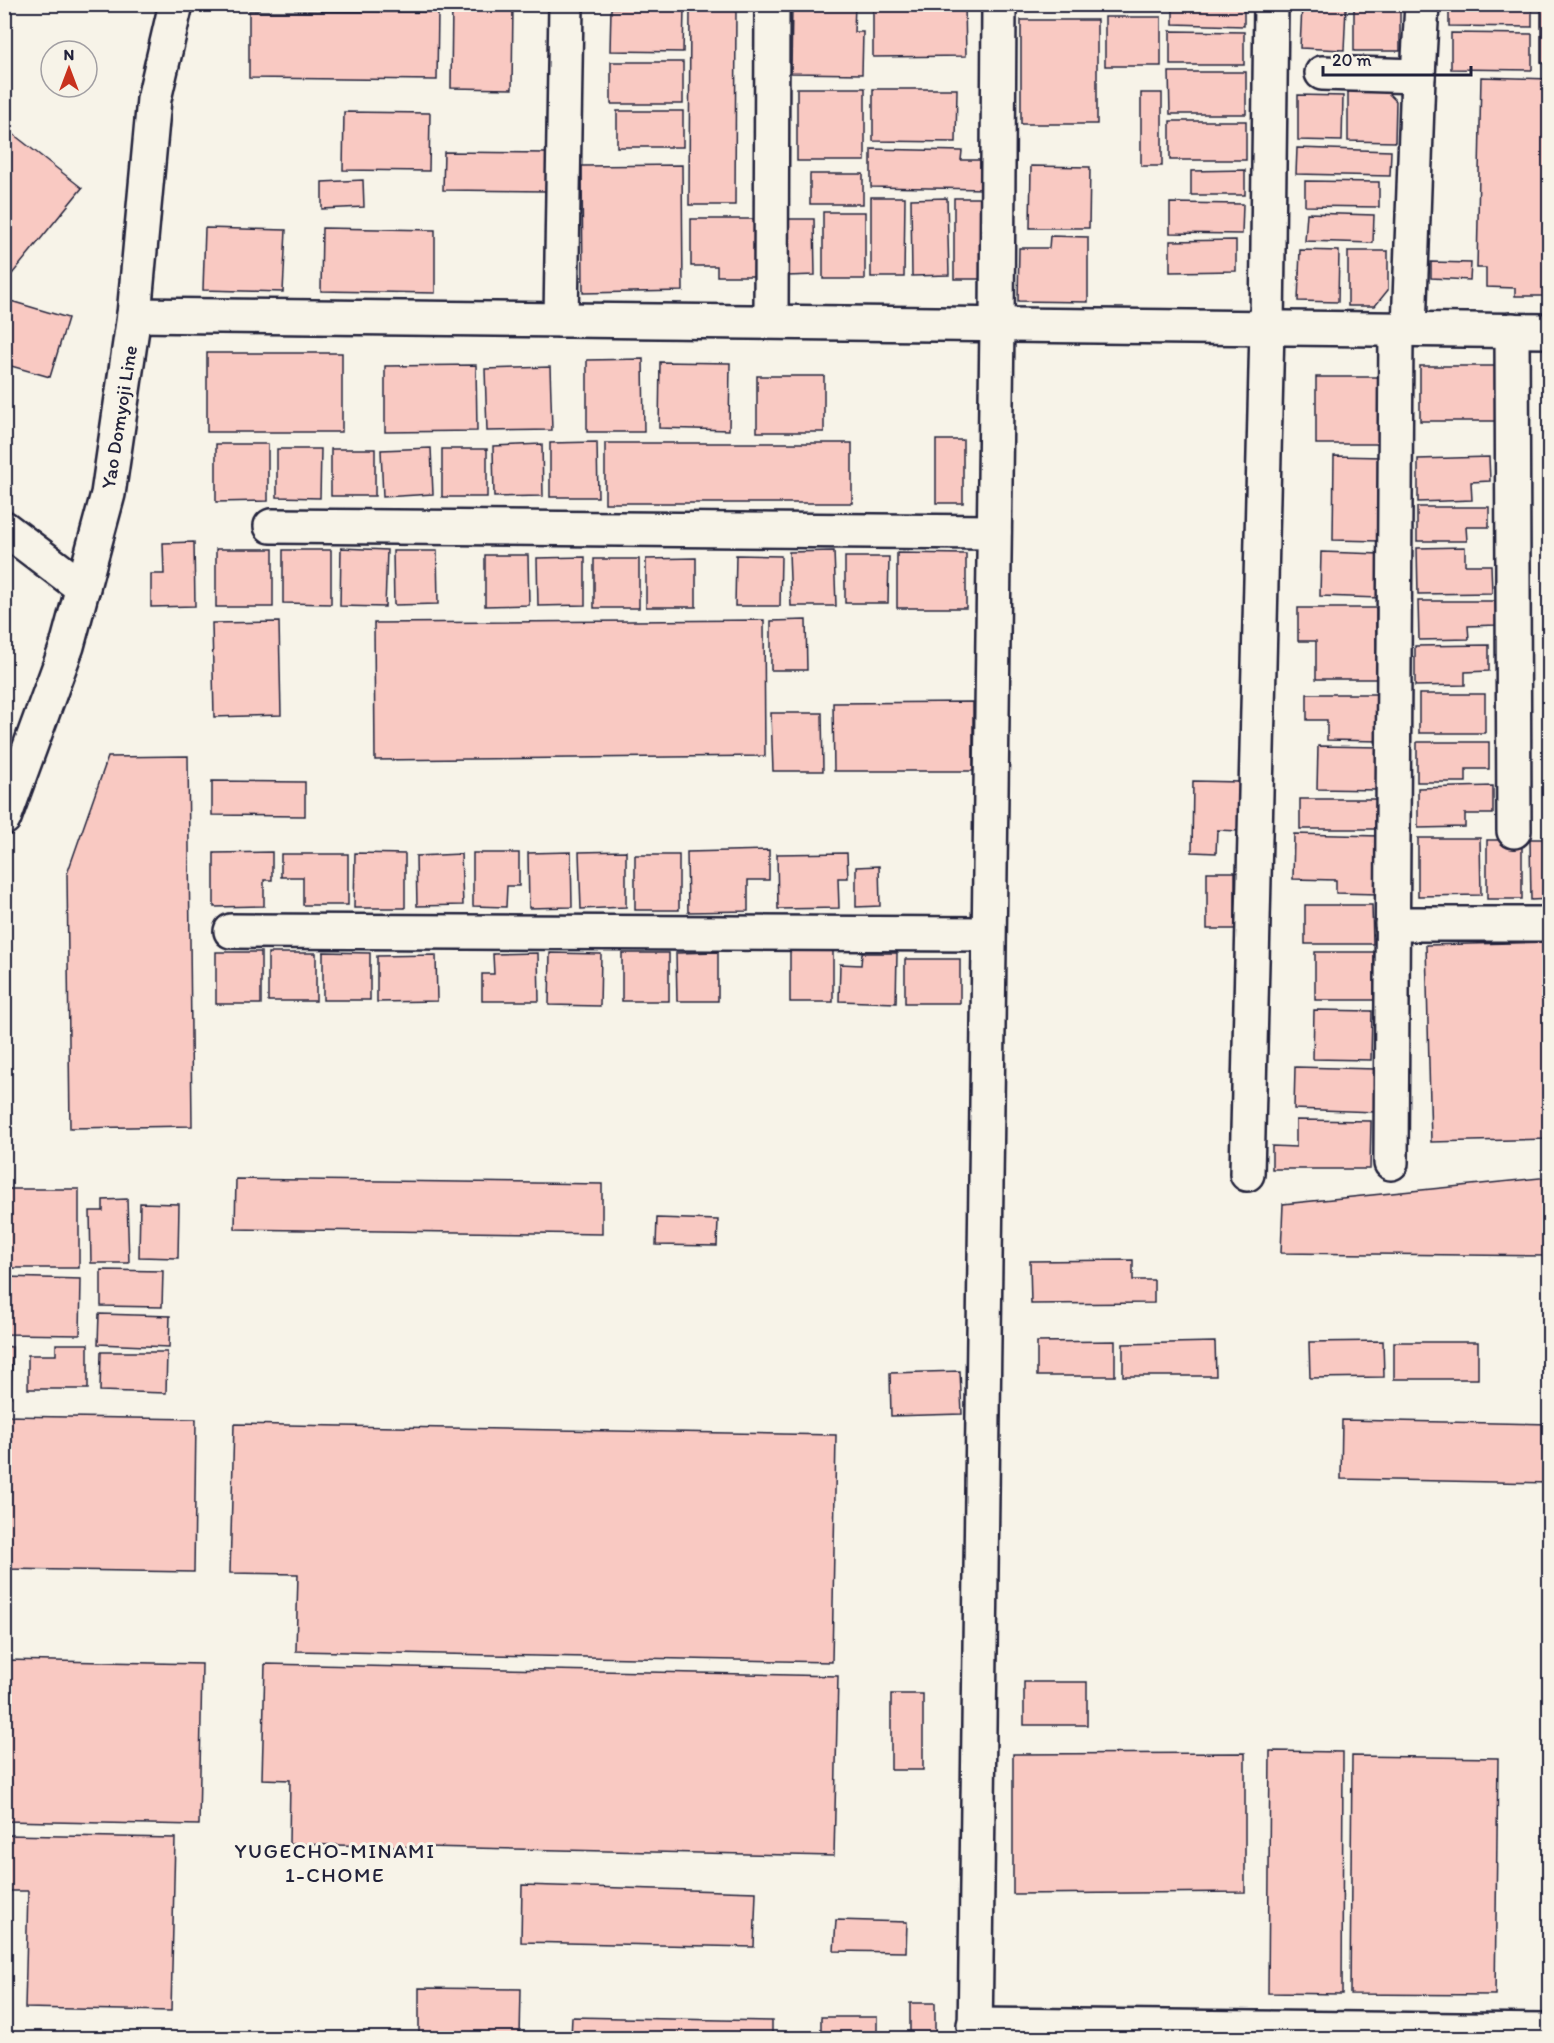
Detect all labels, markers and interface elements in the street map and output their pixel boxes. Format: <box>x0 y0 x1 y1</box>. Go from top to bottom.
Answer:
north arrow <box>39 39 99 99</box>
scale bar <box>1323 39 1472 77</box>
text: N <box>64 45 74 64</box>
text: 20 m <box>1332 49 1372 71</box>
street label: Yao Domyoji Line <box>96 344 142 490</box>
district label: YUGECHO-MINAMI 1-CHOME <box>235 1838 435 1887</box>

